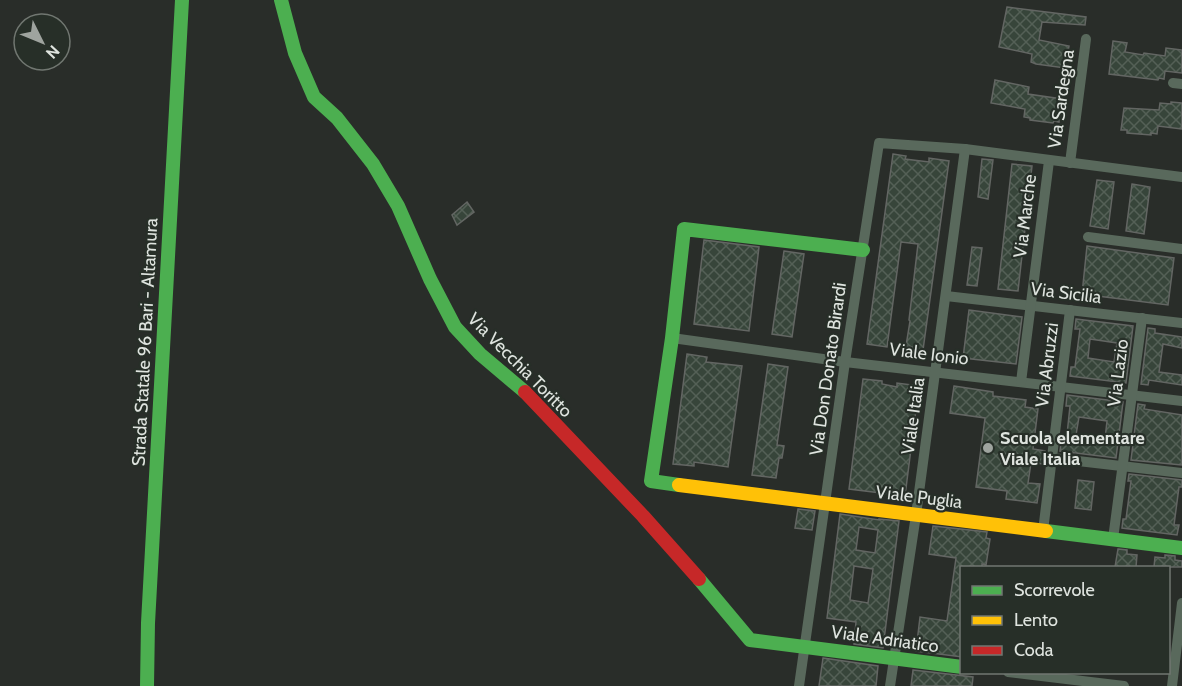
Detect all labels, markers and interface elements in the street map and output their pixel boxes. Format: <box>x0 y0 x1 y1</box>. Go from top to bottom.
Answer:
north arrow <box>12 12 72 72</box>
text: N <box>42 41 63 63</box>
street label: Via Sardegna <box>1043 48 1079 150</box>
street label: Via Marche <box>1009 173 1041 259</box>
street label: Strada Statale 96 Bari - Altamura <box>128 217 163 467</box>
street label: Via Sicilia <box>1029 278 1103 308</box>
street label: Via Don Donato Birardi <box>805 281 851 457</box>
street label: Via Vecchia Toritto <box>463 308 577 422</box>
street label: Via Abruzzi <box>1031 321 1063 409</box>
street label: Viale Ionio <box>888 338 970 370</box>
street label: Via Lazio <box>1103 338 1133 408</box>
street label: Viale Italia <box>897 376 929 456</box>
place label: Scuola elementare Viale Italia <box>1000 427 1145 470</box>
marker: Scuola elementare Viale Italia <box>981 441 995 455</box>
street label: Viale Puglia <box>875 481 964 513</box>
legend <box>960 566 1170 674</box>
text: Scorrevole <box>1014 579 1095 601</box>
text: Lento <box>1014 609 1058 631</box>
street label: Viale Adriatico <box>830 621 940 657</box>
text: Coda <box>1014 639 1054 661</box>

